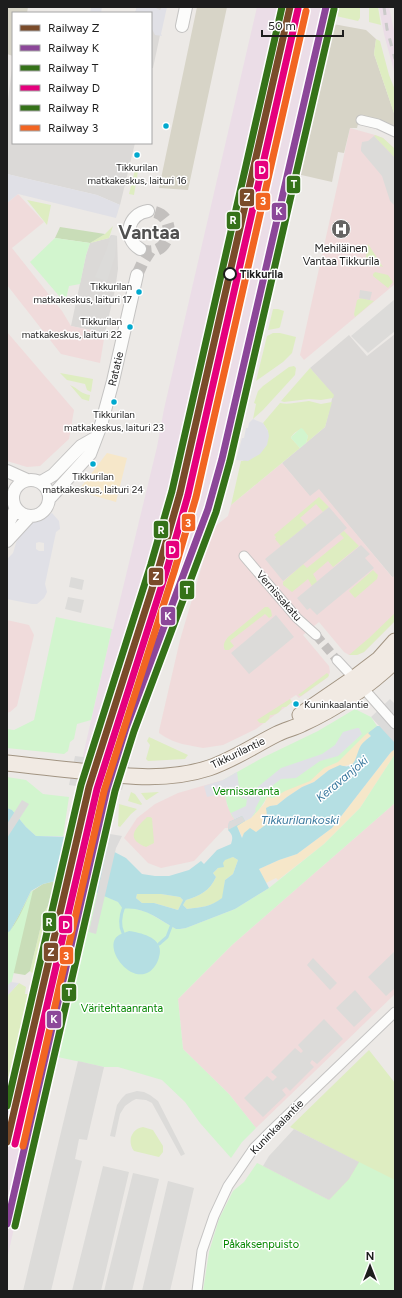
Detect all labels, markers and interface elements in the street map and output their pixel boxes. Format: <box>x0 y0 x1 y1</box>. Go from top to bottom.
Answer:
legend <box>12 12 152 144</box>
scale bar <box>262 12 343 38</box>
text: 50 m <box>268 19 296 33</box>
text: Railway Z <box>48 21 100 35</box>
text: Railway K <box>48 41 100 55</box>
text: Railway T <box>48 61 99 75</box>
text: Railway D <box>48 81 100 95</box>
text: Railway R <box>48 101 99 115</box>
text: Railway 3 <box>48 121 98 135</box>
unlabelled marker <box>161 121 171 131</box>
marker: Tikkurilan matkakeskus, laituri 16 <box>132 150 142 160</box>
line badge: D <box>254 160 269 180</box>
place label: Tikkurilan matkakeskus, laituri 16 <box>88 161 187 187</box>
text: D <box>258 164 266 177</box>
line badge: T <box>286 175 301 194</box>
text: T <box>291 178 298 191</box>
line badge: Z <box>239 188 255 207</box>
text: Z <box>244 191 251 204</box>
line badge: 3 <box>255 192 271 211</box>
text: 3 <box>260 195 266 208</box>
line badge: K <box>271 202 287 221</box>
text: K <box>275 205 283 218</box>
line badge: R <box>226 211 241 230</box>
text: R <box>229 214 237 227</box>
hospital icon: Mehiläinen Vantaa Tikkurila <box>330 218 352 240</box>
district label: Vantaa <box>118 221 180 244</box>
place label: Mehiläinen Vantaa Tikkurila <box>303 242 379 268</box>
marker: Tikkurila <box>223 267 237 281</box>
place label: Tikkurila <box>240 268 283 281</box>
place label: Tikkurilan matkakeskus, laituri 17 <box>33 280 133 306</box>
marker: Tikkurilan matkakeskus, laituri 17 <box>134 287 144 297</box>
place label: Tikkurilan matkakeskus, laituri 22 <box>22 315 122 341</box>
marker: Tikkurilan matkakeskus, laituri 22 <box>125 322 135 332</box>
street label: Ratatie <box>106 351 126 387</box>
marker: Tikkurilan matkakeskus, laituri 23 <box>109 397 119 407</box>
place label: Tikkurilan matkakeskus, laituri 23 <box>64 408 164 434</box>
marker: Tikkurilan matkakeskus, laituri 24 <box>88 459 98 469</box>
place label: Tikkurilan matkakeskus, laituri 24 <box>43 470 143 496</box>
line badge: 3 <box>181 513 196 532</box>
text: 3 <box>185 517 191 530</box>
line badge: R <box>153 520 169 539</box>
text: R <box>157 524 165 537</box>
line badge: D <box>165 540 180 559</box>
text: D <box>168 544 176 557</box>
line badge: Z <box>148 567 164 586</box>
street label: Vernissakatu <box>254 568 304 624</box>
text: Z <box>153 570 160 583</box>
line badge: T <box>179 580 195 600</box>
text: T <box>184 584 191 597</box>
line badge: K <box>160 606 176 626</box>
text: K <box>164 610 172 623</box>
place label: Kuninkaalantie <box>304 698 369 711</box>
marker: Kuninkaalantie <box>291 699 301 709</box>
street label: Tikkurilantie <box>209 734 267 772</box>
water label: Keravanjoki <box>313 753 371 805</box>
park label: Vernissaranta <box>213 785 279 798</box>
water label: Tikkurilankoski <box>261 813 339 827</box>
line badge: R <box>42 912 57 932</box>
line badge: D <box>58 915 73 934</box>
text: R <box>45 916 53 929</box>
text: D <box>62 919 70 932</box>
line badge: Z <box>43 942 59 962</box>
text: Z <box>48 946 55 959</box>
line badge: 3 <box>59 946 74 965</box>
text: 3 <box>63 950 69 963</box>
line badge: T <box>61 983 77 1002</box>
text: T <box>66 986 73 999</box>
park label: Väritehtaanranta <box>81 1002 163 1015</box>
line badge: K <box>46 1010 62 1029</box>
text: K <box>50 1013 58 1026</box>
street label: Kuninkaalantie <box>248 1097 306 1157</box>
park label: Påkaksenpuisto <box>223 1238 299 1251</box>
north arrow <box>350 1246 390 1286</box>
text: N <box>366 1250 374 1263</box>

